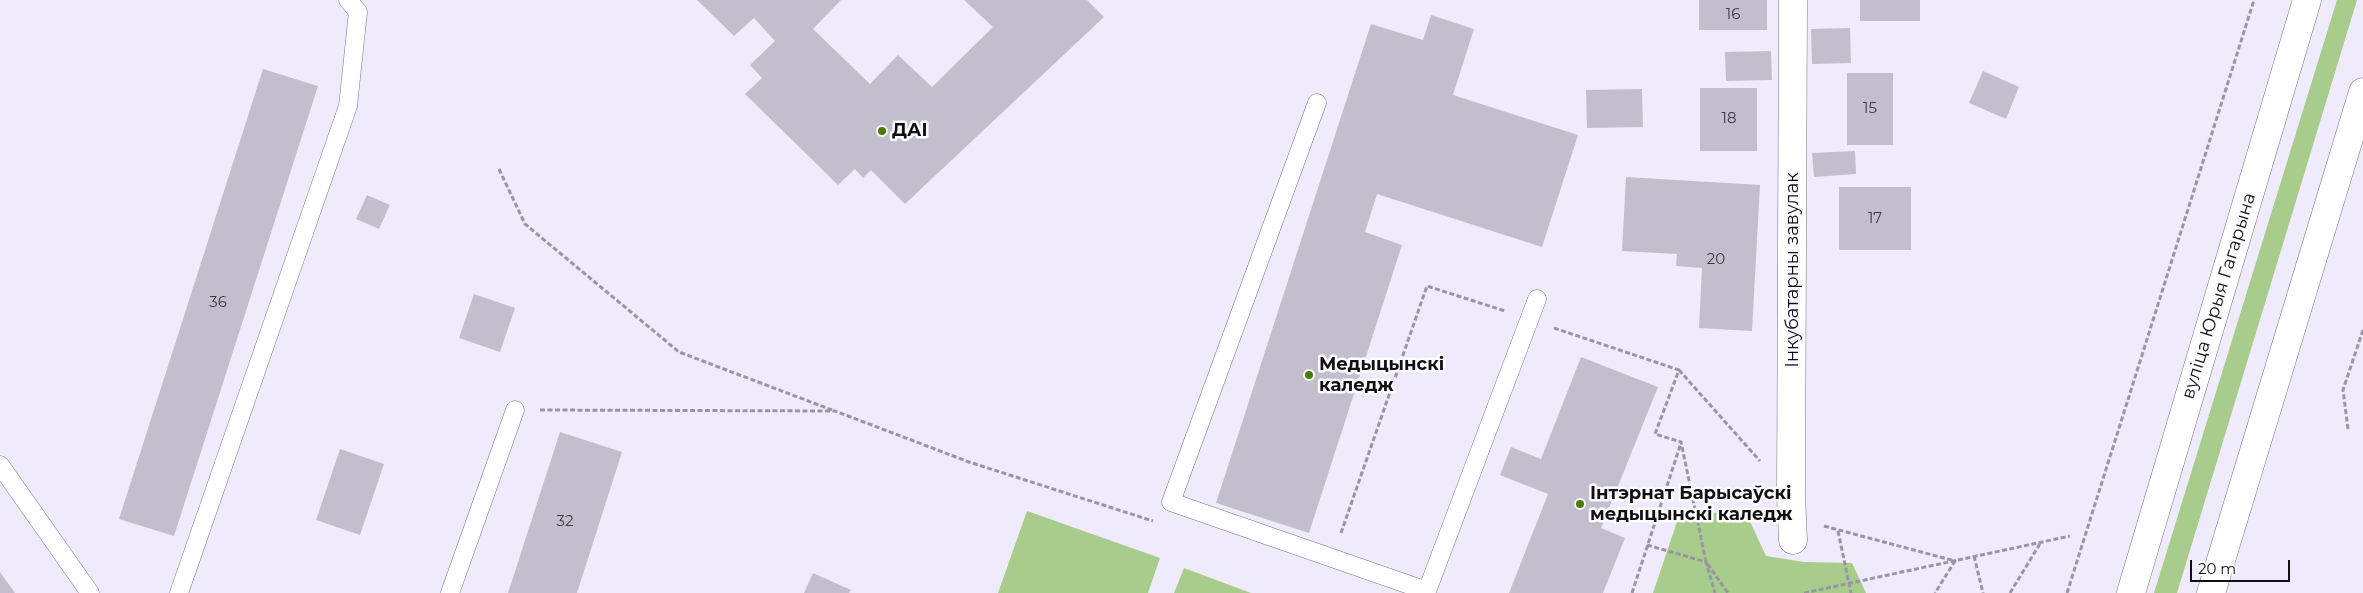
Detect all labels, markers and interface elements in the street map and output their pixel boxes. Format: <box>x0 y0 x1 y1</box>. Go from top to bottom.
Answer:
house number: 16 <box>1726 6 1740 24</box>
house number: 15 <box>1863 100 1877 118</box>
house number: 18 <box>1722 110 1736 128</box>
place label: ДАІ <box>892 120 927 142</box>
marker: ДАІ <box>876 125 888 137</box>
street label: Інкубатарны завулак <box>1782 172 1804 368</box>
street label: вуліца Юрыя Гагарына <box>2177 190 2261 402</box>
house number: 17 <box>1868 210 1882 228</box>
house number: 20 <box>1707 251 1725 269</box>
house number: 36 <box>209 294 227 312</box>
place label: Медыцынскі каледж <box>1319 354 1444 396</box>
marker: Медыцынскі каледж <box>1303 369 1315 381</box>
place label: Інтэрнат Барысаўскі медыцынскі каледж <box>1590 483 1792 526</box>
marker: Інтэрнат Барысаўскі медыцынскі каледж <box>1574 498 1586 510</box>
house number: 32 <box>557 513 573 531</box>
scale bar <box>2193 550 2293 582</box>
text: 20 m <box>2198 559 2236 578</box>

